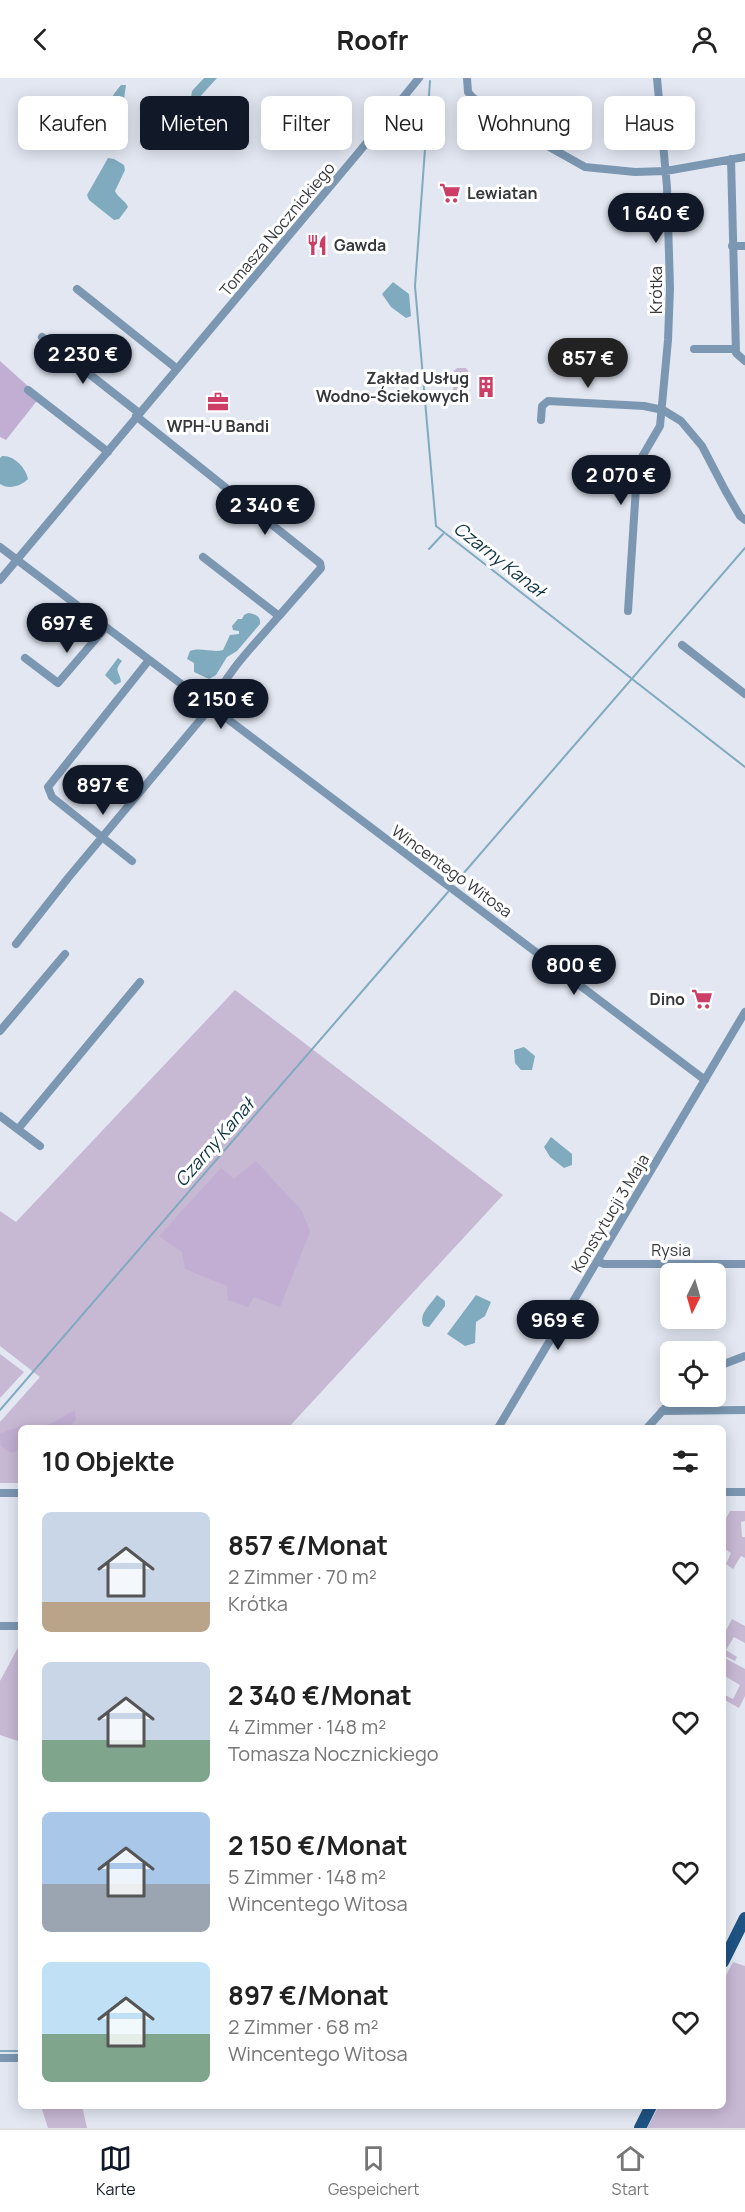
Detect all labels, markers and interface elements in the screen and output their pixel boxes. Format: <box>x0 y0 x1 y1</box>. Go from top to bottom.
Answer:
text: Roofr <box>336 21 409 58</box>
icon: back <box>24 23 57 56</box>
icon: person <box>688 23 721 56</box>
chip: Kaufen <box>18 96 128 150</box>
chip: Mieten <box>140 96 249 150</box>
chip: Filter <box>261 96 352 150</box>
chip: Neu <box>364 96 445 150</box>
chip: Wohnung <box>457 96 592 150</box>
chip: Haus <box>604 96 695 150</box>
street label: Tomasza Nocznickiego <box>214 157 340 301</box>
supermarket icon: Lewiatan <box>438 181 462 205</box>
place label: Lewiatan <box>467 182 538 204</box>
pin: 1 640 € <box>601 193 711 244</box>
text: 1 640 € <box>622 199 690 226</box>
restaurant icon: Gawda <box>305 233 329 257</box>
place label: Gawda <box>334 234 386 256</box>
street label: Krótka <box>645 266 667 314</box>
pin: 2 230 € <box>28 334 138 385</box>
pin: 857 € <box>546 338 630 389</box>
text: 2 230 € <box>48 340 118 367</box>
text: 857 € <box>562 344 614 371</box>
place label: Zakład Usług Wodno-Ściekowych <box>316 367 469 407</box>
building icon: Zakład Usług Wodno-Ściekowych <box>474 375 498 399</box>
office icon: WPH-U Bandi <box>206 390 230 414</box>
place label: WPH-U Bandi <box>167 415 269 437</box>
pin: 2 070 € <box>566 455 676 506</box>
text: 2 070 € <box>586 461 656 488</box>
pin: 2 340 € <box>210 485 320 536</box>
text: 2 340 € <box>230 491 300 518</box>
water label: Czarny Kanał <box>449 516 552 604</box>
pin: 697 € <box>25 603 109 654</box>
text: 697 € <box>41 609 93 636</box>
pin: 2 150 € <box>166 679 276 730</box>
text: 2 150 € <box>187 685 255 712</box>
pin: 897 € <box>61 765 145 816</box>
text: 897 € <box>77 771 129 798</box>
street label: Wincentego Witosa <box>387 820 517 922</box>
pin: 800 € <box>532 945 616 996</box>
text: 800 € <box>546 951 602 978</box>
supermarket icon: Dino <box>690 987 714 1011</box>
place label: Dino <box>650 988 685 1010</box>
water label: Czarny Kanał <box>169 1091 261 1191</box>
street label: Konstytucji 3 Maja <box>566 1150 654 1276</box>
street label: Rysia <box>651 1239 691 1261</box>
north arrow <box>660 1263 726 1329</box>
map controls <box>660 1263 726 1407</box>
pin: 969 € <box>516 1300 600 1351</box>
text: 969 € <box>531 1306 585 1333</box>
button: locate <box>660 1341 726 1407</box>
text: 10 Objekte <box>42 1443 175 1479</box>
icon: filters <box>669 1445 702 1478</box>
text: 857 €/Monat <box>228 1527 388 1563</box>
icon: home <box>90 1536 162 1608</box>
icon: heart <box>669 1556 702 1589</box>
text: 2 Zimmer · 70 m² <box>228 1563 377 1590</box>
text: Krótka <box>228 1590 288 1617</box>
text: 2 340 €/Monat <box>228 1677 412 1713</box>
icon: home <box>90 1686 162 1758</box>
icon: heart <box>669 1706 702 1739</box>
text: 4 Zimmer · 148 m² <box>228 1713 386 1740</box>
text: Tomasza Nocznickiego <box>228 1740 439 1767</box>
text: 2 150 €/Monat <box>228 1827 407 1863</box>
icon: home <box>90 1836 162 1908</box>
icon: heart <box>669 1856 702 1889</box>
text: 5 Zimmer · 148 m² <box>228 1863 386 1890</box>
text: Wincentego Witosa <box>228 1890 408 1917</box>
text: 897 €/Monat <box>228 1977 389 2013</box>
icon: home <box>90 1986 162 2058</box>
icon: heart <box>669 2006 702 2039</box>
text: 2 Zimmer · 68 m² <box>228 2013 379 2040</box>
text: Wincentego Witosa <box>228 2040 408 2067</box>
tab: Karte <box>96 2142 136 2200</box>
tab: Gespeichert <box>328 2142 419 2200</box>
tab: Start <box>612 2142 649 2200</box>

